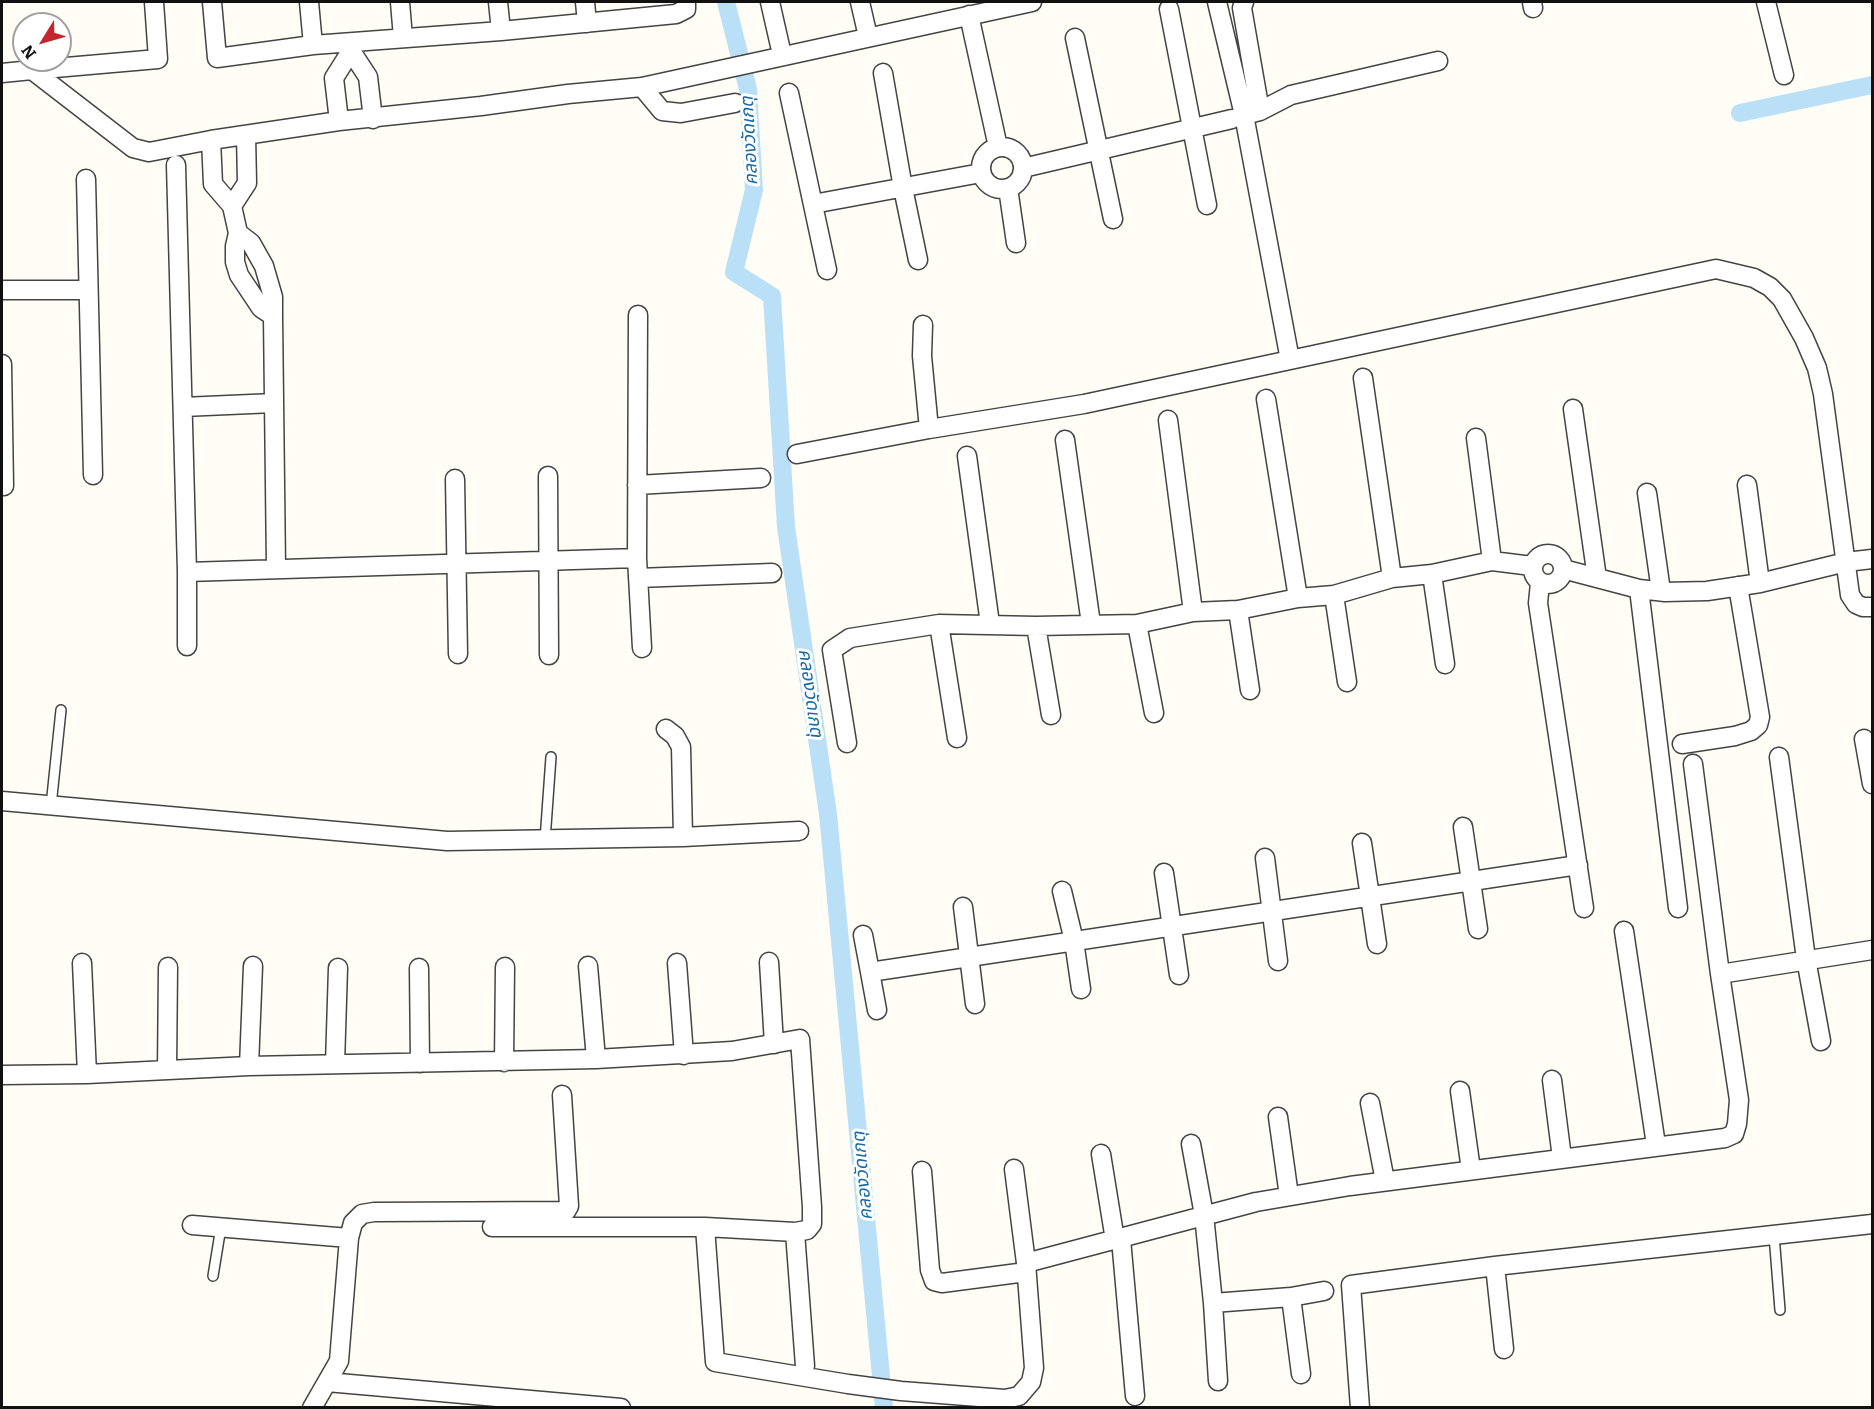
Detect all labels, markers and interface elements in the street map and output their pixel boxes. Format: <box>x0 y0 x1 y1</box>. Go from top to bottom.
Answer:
north arrow <box>12 12 72 72</box>
text: N <box>18 41 40 63</box>
water label: คลองวัดเกตุ <box>737 96 763 186</box>
water label: คลองวัดเกตุ <box>793 648 827 738</box>
water label: คลองวัดเกตุ <box>848 1131 878 1221</box>

